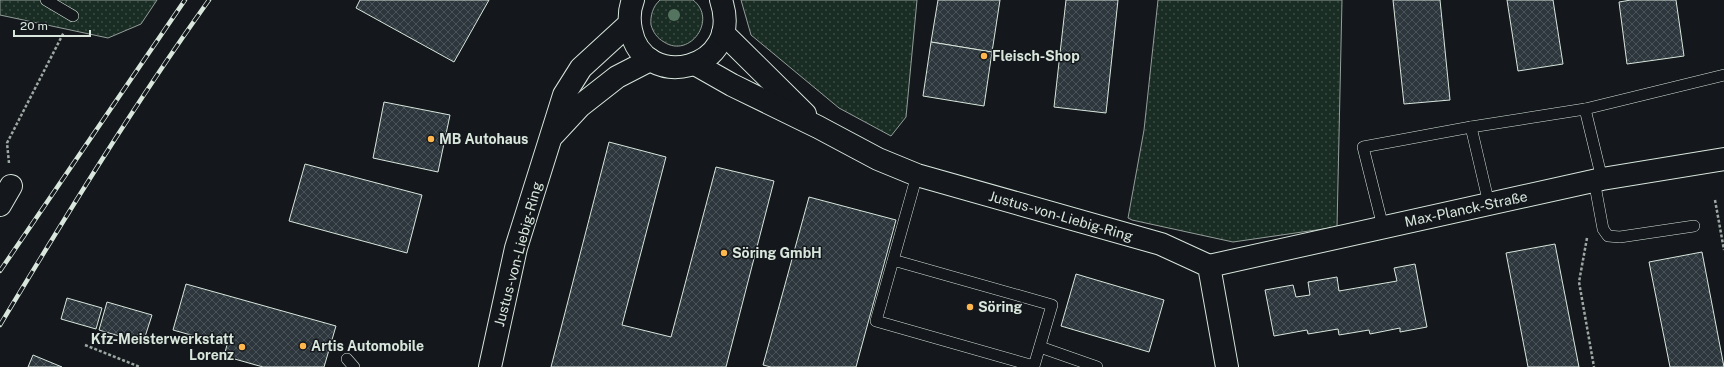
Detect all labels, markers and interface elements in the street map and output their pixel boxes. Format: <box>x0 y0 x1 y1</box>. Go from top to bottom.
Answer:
scale bar <box>14 12 90 38</box>
text: 20 m <box>20 19 48 33</box>
place label: Fleisch-Shop <box>992 48 1080 64</box>
marker: Fleisch-Shop <box>979 51 989 61</box>
place label: MB Autohaus <box>439 131 528 147</box>
marker: MB Autohaus <box>426 134 436 144</box>
street label: Justus-von-Liebig-Ring <box>491 180 545 328</box>
street label: Justus-von-Liebig-Ring <box>987 188 1135 244</box>
street label: Max-Planck-Straße <box>1403 188 1529 230</box>
place label: Söring GmbH <box>732 245 822 261</box>
marker: Söring GmbH <box>719 248 729 258</box>
place label: Söring <box>978 299 1023 315</box>
marker: Söring <box>965 302 975 312</box>
place label: Kfz-Meisterwerkstatt Lorenz <box>91 331 234 363</box>
place label: Artis Automobile <box>311 338 424 354</box>
marker: Artis Automobile <box>298 341 308 351</box>
marker: Kfz-Meisterwerkstatt Lorenz <box>237 342 247 352</box>

